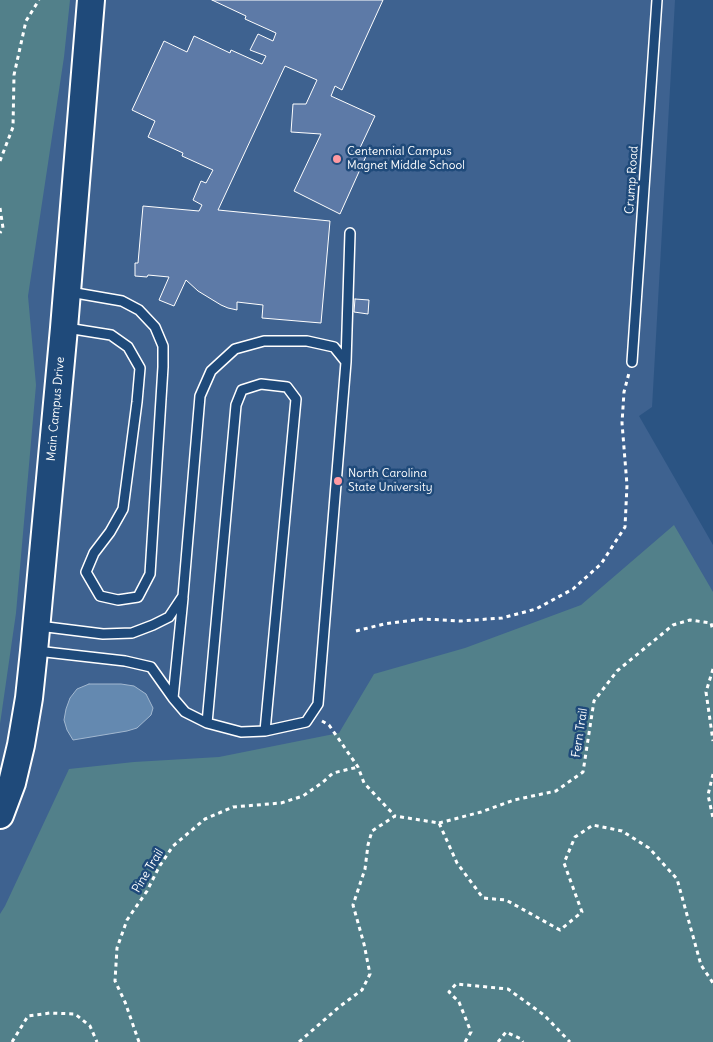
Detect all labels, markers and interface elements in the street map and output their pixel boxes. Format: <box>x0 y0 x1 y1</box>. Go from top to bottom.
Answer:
place label: Centennial Campus Magnet Middle School <box>347 145 465 173</box>
street label: Crump Road <box>622 146 642 214</box>
marker: Centennial Campus Magnet Middle School <box>331 153 343 165</box>
street label: Main Campus Drive <box>44 356 68 462</box>
place label: North Carolina State University <box>348 467 433 495</box>
marker: North Carolina State University <box>332 475 344 487</box>
street label: Fern Trail <box>569 707 591 759</box>
street label: Pine Trail <box>129 846 167 896</box>

